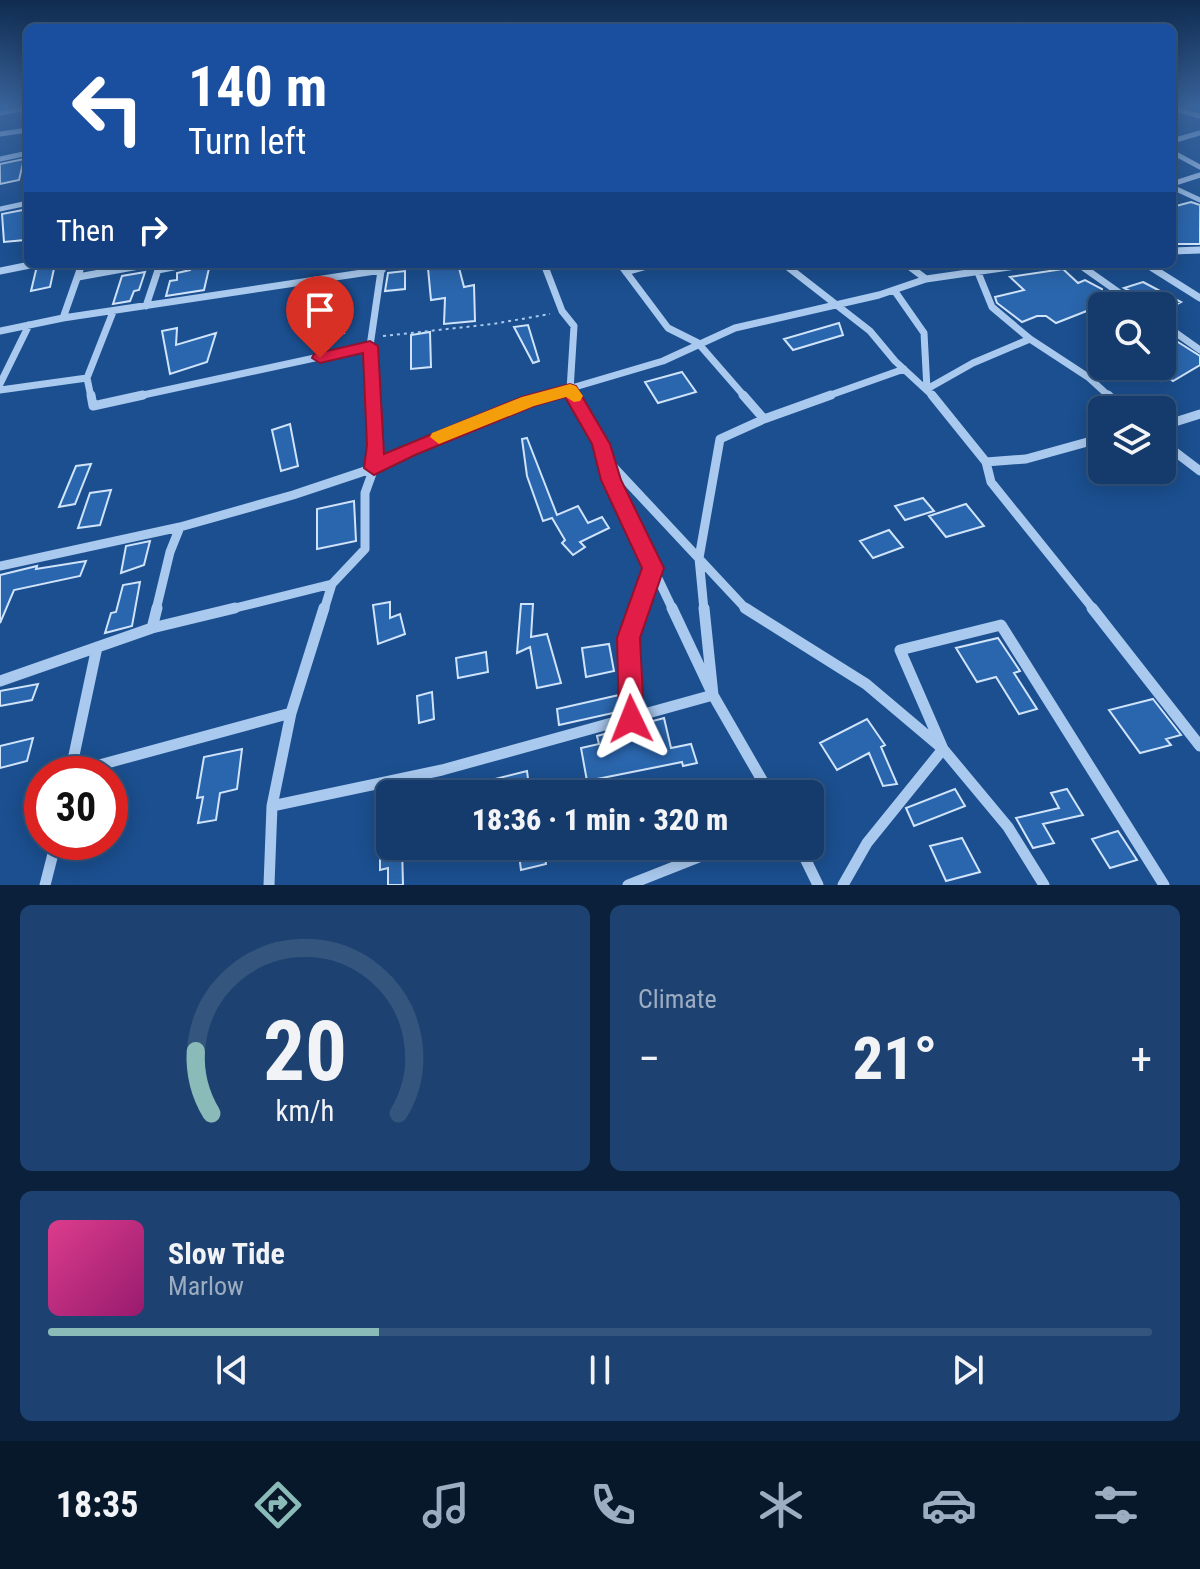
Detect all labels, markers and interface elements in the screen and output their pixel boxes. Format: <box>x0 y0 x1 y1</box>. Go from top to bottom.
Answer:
text: 140 m <box>188 54 327 120</box>
icon: left <box>56 56 160 160</box>
text: Turn left <box>188 121 306 163</box>
icon: right <box>131 208 175 252</box>
text: Then <box>56 213 115 248</box>
pin <box>286 276 354 358</box>
icon: arrive <box>298 288 342 332</box>
map controls <box>1088 292 1176 484</box>
button: search <box>1088 292 1176 380</box>
button: layers <box>1088 396 1176 484</box>
position arrow <box>589 677 673 761</box>
speed limit sign: 30 <box>24 756 128 860</box>
text: 18:36 · 1 min · 320 m <box>472 802 728 837</box>
text: Climate <box>638 984 717 1014</box>
text: 20 <box>263 1003 347 1100</box>
text: 21° <box>853 1023 937 1094</box>
text: − <box>638 1033 660 1085</box>
text: + <box>1130 1033 1152 1085</box>
text: km/h <box>276 1094 334 1128</box>
text: Slow Tide <box>168 1236 285 1271</box>
text: Marlow <box>168 1271 244 1301</box>
icon: previous <box>210 1348 254 1392</box>
icon: pause <box>578 1348 622 1392</box>
icon: next <box>946 1348 990 1392</box>
icon: directions <box>250 1477 306 1533</box>
icon: music <box>418 1477 474 1533</box>
icon: phone <box>585 1477 641 1533</box>
icon: climate <box>753 1477 809 1533</box>
icon: car <box>921 1477 977 1533</box>
icon: filters <box>1088 1477 1144 1533</box>
text: 18:35 <box>56 1484 138 1526</box>

